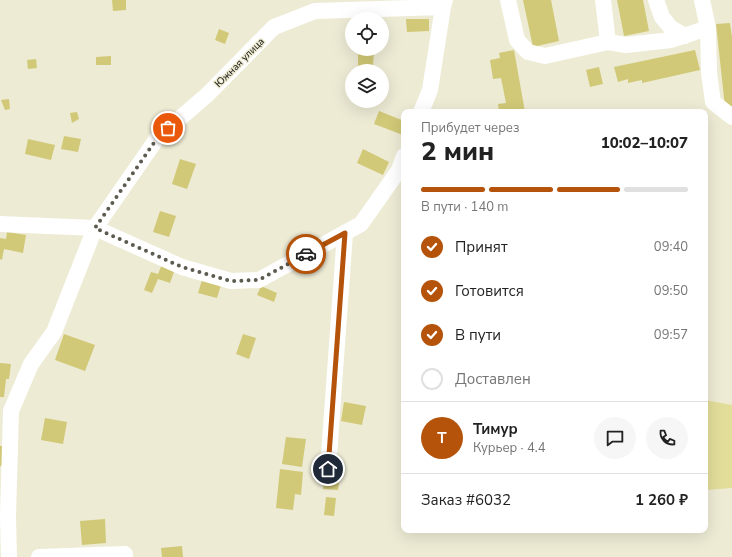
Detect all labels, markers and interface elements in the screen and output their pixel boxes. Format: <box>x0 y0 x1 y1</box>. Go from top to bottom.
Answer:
map controls <box>345 12 389 108</box>
button: locate <box>345 12 389 56</box>
street label: Южная улица <box>212 35 268 91</box>
button: layers <box>345 64 389 108</box>
pin <box>151 111 185 145</box>
icon: bag <box>157 117 179 139</box>
text: Прибудет через <box>421 119 519 137</box>
text: 10:02–10:07 <box>601 133 688 153</box>
text: 2 мин <box>421 134 494 169</box>
text: В пути · 140 m <box>421 198 508 216</box>
courier <box>286 234 326 274</box>
icon: check <box>421 236 443 258</box>
text: Принят <box>455 237 508 257</box>
text: 09:40 <box>654 238 688 256</box>
icon: car <box>295 243 317 265</box>
icon: check <box>421 280 443 302</box>
text: Готовится <box>455 281 524 301</box>
text: 09:50 <box>654 282 688 300</box>
icon: check <box>421 324 443 346</box>
text: В пути <box>455 325 501 345</box>
text: 09:57 <box>654 326 688 344</box>
text: Доставлен <box>455 369 531 389</box>
button: chat <box>594 417 636 459</box>
button: phone <box>646 417 688 459</box>
text: Тимур <box>473 419 518 439</box>
text: Т <box>437 428 447 448</box>
text: Курьер · 4.4 <box>473 439 546 457</box>
pin <box>311 452 345 486</box>
icon: home <box>317 458 339 480</box>
text: Заказ #6032 <box>421 490 511 510</box>
text: 1 260 ₽ <box>635 490 688 510</box>

